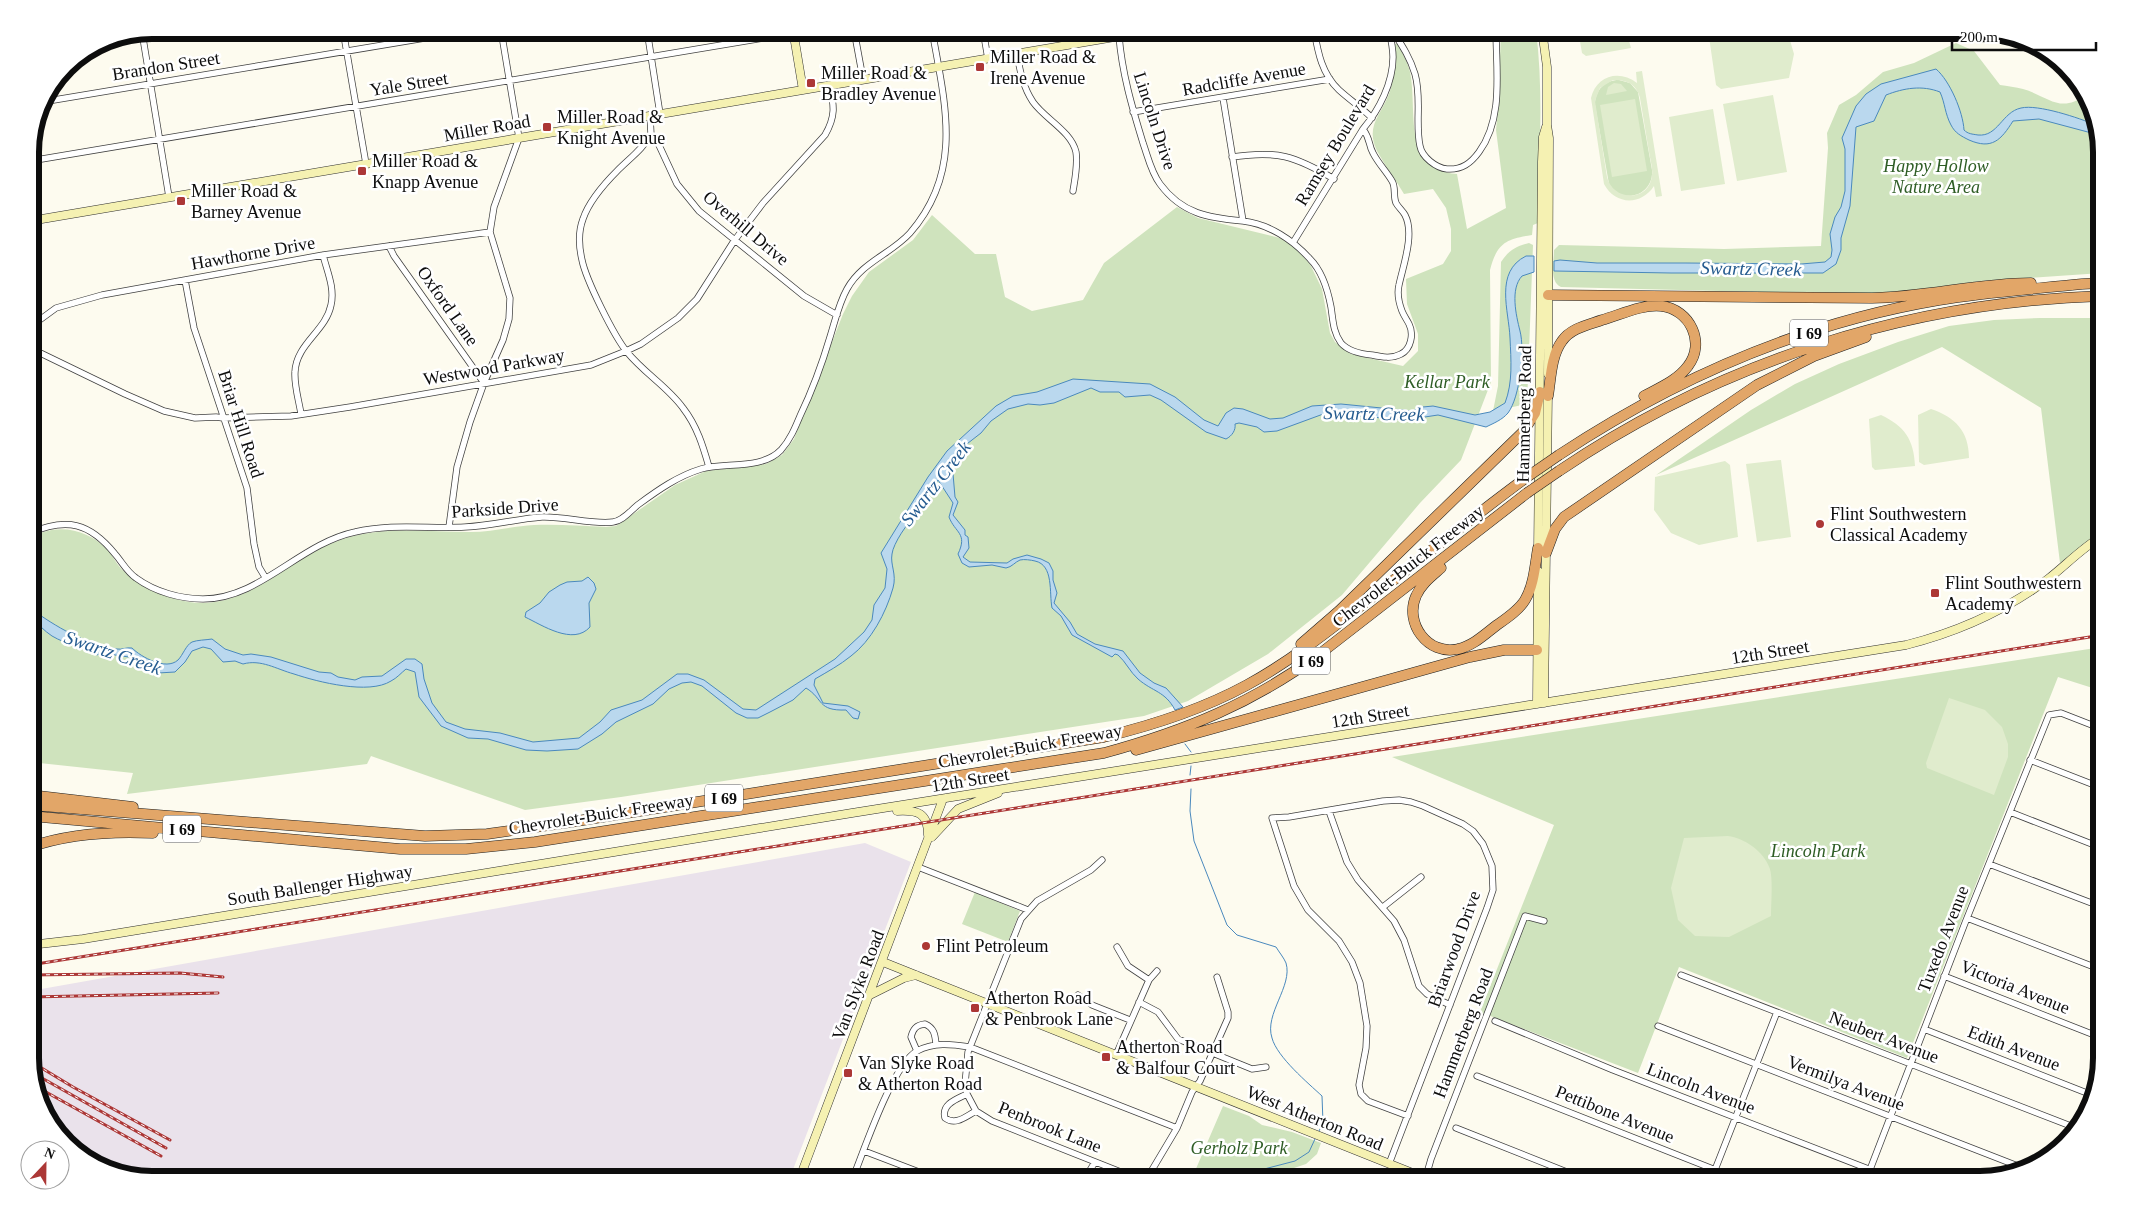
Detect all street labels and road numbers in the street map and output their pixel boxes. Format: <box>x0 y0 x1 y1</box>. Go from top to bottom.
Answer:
street label: Brandon Street <box>111 48 221 84</box>
street label: Radcliffe Avenue <box>1181 58 1307 100</box>
street label: Yale Street <box>369 68 449 100</box>
street label: Lincoln Drive <box>1130 70 1180 172</box>
street label: Ramsey Boulevard <box>1291 81 1379 209</box>
street label: Miller Road <box>442 111 532 145</box>
street label: Overhill Drive <box>699 186 793 270</box>
street label: Hawthorne Drive <box>189 232 317 274</box>
street label: Oxford Lane <box>413 262 483 350</box>
road number: I 69 <box>1790 319 1828 346</box>
street label: Westwood Parkway <box>422 345 566 389</box>
street label: Hammerberg Road <box>1513 345 1535 483</box>
street label: Briar Hill Road <box>214 368 268 480</box>
street label: Parkside Drive <box>451 494 559 522</box>
street label: Chevrolet-Buick Freeway <box>1328 501 1488 631</box>
street label: 12th Street <box>1730 636 1810 668</box>
road number: I 69 <box>1292 648 1330 674</box>
street label: 12th Street <box>1330 700 1410 732</box>
street label: Chevrolet-Buick Freeway <box>936 720 1124 772</box>
street label: 12th Street <box>930 764 1010 796</box>
road number: I 69 <box>705 784 743 811</box>
street label: Chevrolet-Buick Freeway <box>507 790 695 838</box>
road number: I 69 <box>163 816 201 842</box>
street label: South Ballenger Highway <box>226 860 414 910</box>
street label: Tuxedo Avenue <box>1914 883 1972 995</box>
street label: Briarwood Drive <box>1424 888 1484 1010</box>
street label: Van Slyke Road <box>828 927 888 1043</box>
street label: Victoria Avenue <box>1957 956 2073 1018</box>
street label: Hammerberg Road <box>1429 965 1497 1101</box>
street label: Neubert Avenue <box>1826 1007 1942 1067</box>
street label: Edith Avenue <box>1965 1021 2063 1075</box>
street label: Vermilya Avenue <box>1784 1051 1908 1115</box>
street label: Lincoln Avenue <box>1644 1058 1758 1118</box>
street label: West Atherton Road <box>1244 1081 1386 1155</box>
street label: Pettibone Avenue <box>1553 1081 1677 1147</box>
street label: Penbrook Lane <box>996 1097 1105 1157</box>

